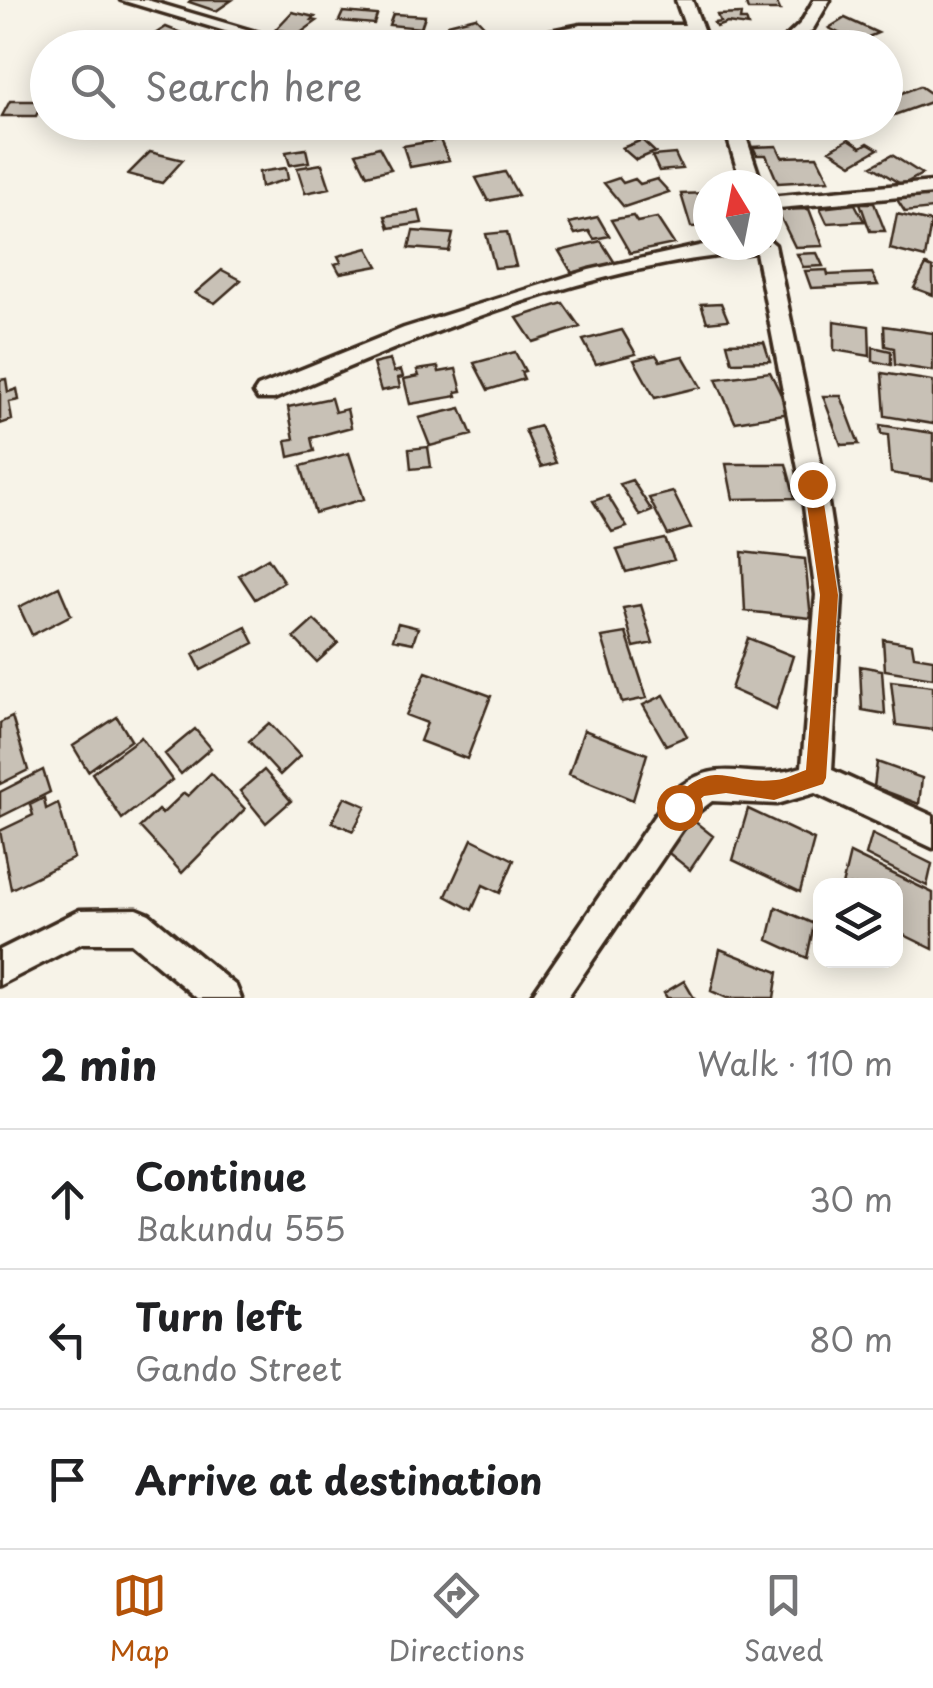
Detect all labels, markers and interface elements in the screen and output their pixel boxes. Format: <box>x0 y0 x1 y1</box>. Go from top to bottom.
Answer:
search box <box>30 30 903 140</box>
text: Search here <box>145 57 362 114</box>
icon: search <box>65 58 120 113</box>
north arrow <box>693 170 783 260</box>
route end <box>790 462 836 508</box>
route start <box>657 785 703 831</box>
map controls <box>813 878 903 968</box>
button: layers <box>813 878 903 968</box>
text: 2 min <box>40 1032 157 1095</box>
text: Walk · 110 m <box>697 1039 893 1087</box>
text: Continue <box>135 1147 306 1204</box>
icon: ahead <box>40 1172 95 1227</box>
text: 30 m <box>809 1175 893 1223</box>
text: Bakundu 555 <box>135 1204 346 1252</box>
text: Turn left <box>135 1287 303 1344</box>
icon: left <box>40 1312 95 1367</box>
text: 80 m <box>809 1315 893 1363</box>
text: Gando Street <box>135 1344 342 1392</box>
text: Arrive at destination <box>135 1451 543 1508</box>
icon: arrive <box>40 1452 95 1507</box>
tab: Map <box>110 1568 169 1671</box>
tab: Directions <box>389 1568 525 1671</box>
tab: Saved <box>744 1568 823 1671</box>

